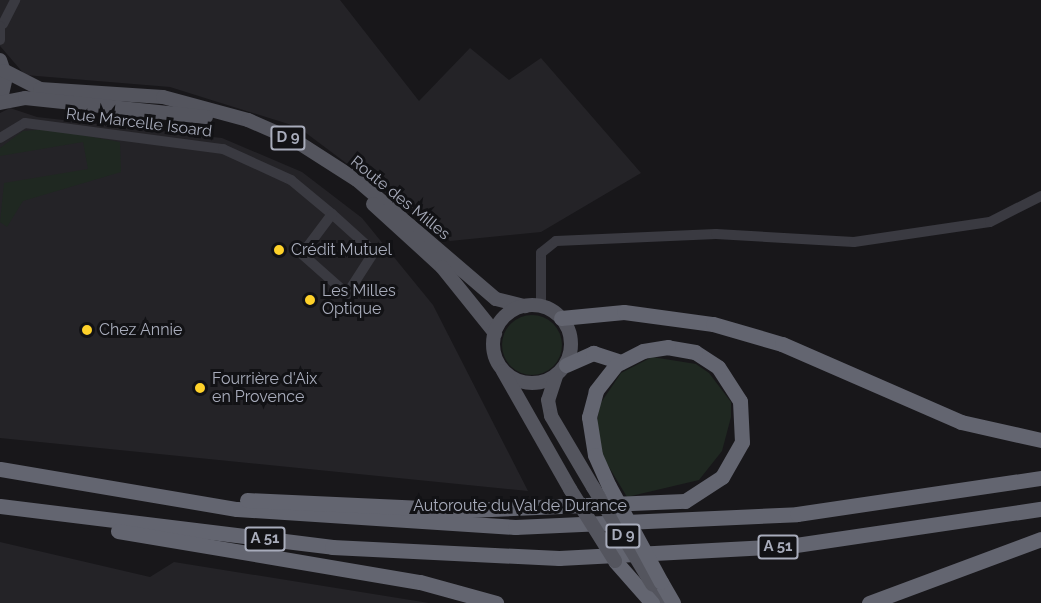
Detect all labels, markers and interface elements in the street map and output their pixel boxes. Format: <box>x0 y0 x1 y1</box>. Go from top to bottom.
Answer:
street label: Rue Marcelle Isoard <box>65 105 213 141</box>
road number: D 9 <box>270 126 306 150</box>
street label: Route des Milles <box>346 152 454 244</box>
place label: Crédit Mutuel <box>291 240 392 260</box>
marker: Crédit Mutuel <box>272 243 286 257</box>
place label: Les Milles Optique <box>322 281 396 319</box>
marker: Les Milles Optique <box>303 293 317 307</box>
place label: Chez Annie <box>99 320 183 340</box>
marker: Chez Annie <box>80 323 94 337</box>
place label: Fourrière d'Aix en Provence <box>212 369 317 407</box>
marker: Fourrière d'Aix en Provence <box>193 381 207 395</box>
street label: Autoroute du Val de Durance <box>413 496 627 516</box>
road number: D 9 <box>605 524 641 548</box>
road number: A 51 <box>244 527 286 551</box>
road number: A 51 <box>757 535 799 559</box>

